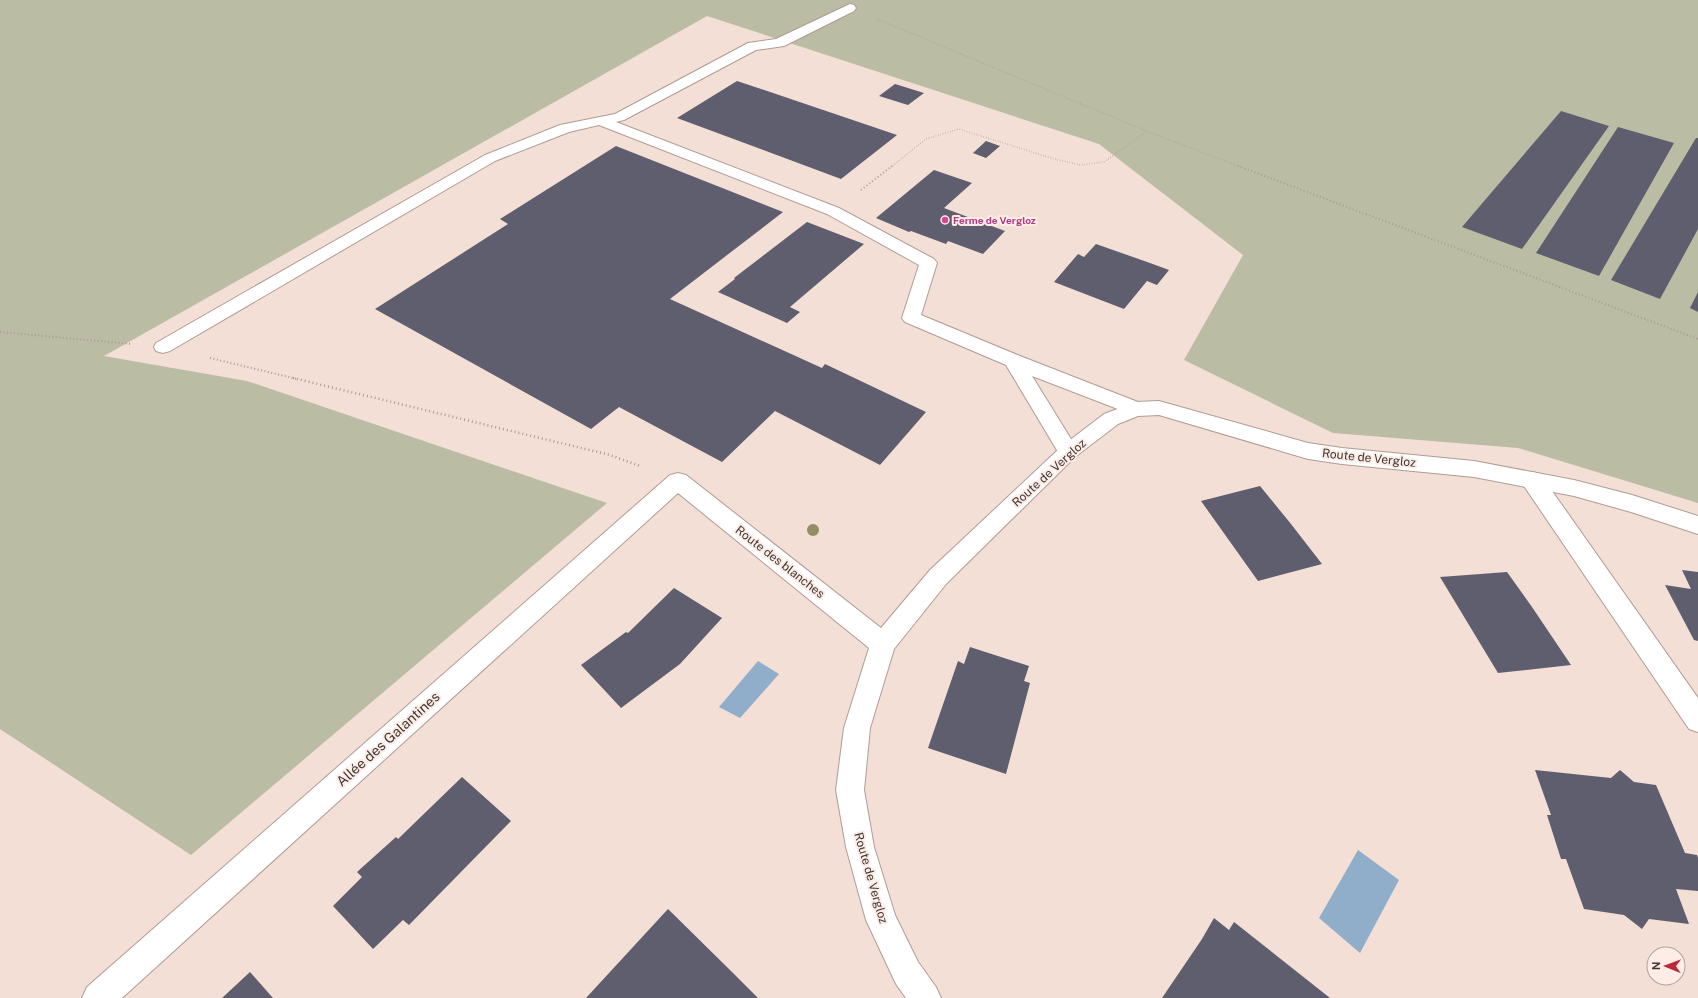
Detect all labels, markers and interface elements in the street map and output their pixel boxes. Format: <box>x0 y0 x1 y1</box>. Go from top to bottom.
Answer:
place label: Ferme de Vergloz <box>953 214 1036 226</box>
marker: Ferme de Vergloz <box>940 215 950 225</box>
street label: Route de Vergloz <box>1009 436 1089 510</box>
street label: Route de Vergloz <box>1321 446 1417 470</box>
street label: Route des blanches <box>733 523 827 601</box>
street label: Allée des Galantines <box>333 688 443 790</box>
street label: Route de Vergloz <box>851 831 891 925</box>
north arrow <box>1646 946 1686 986</box>
text: N <box>1650 961 1662 970</box>

